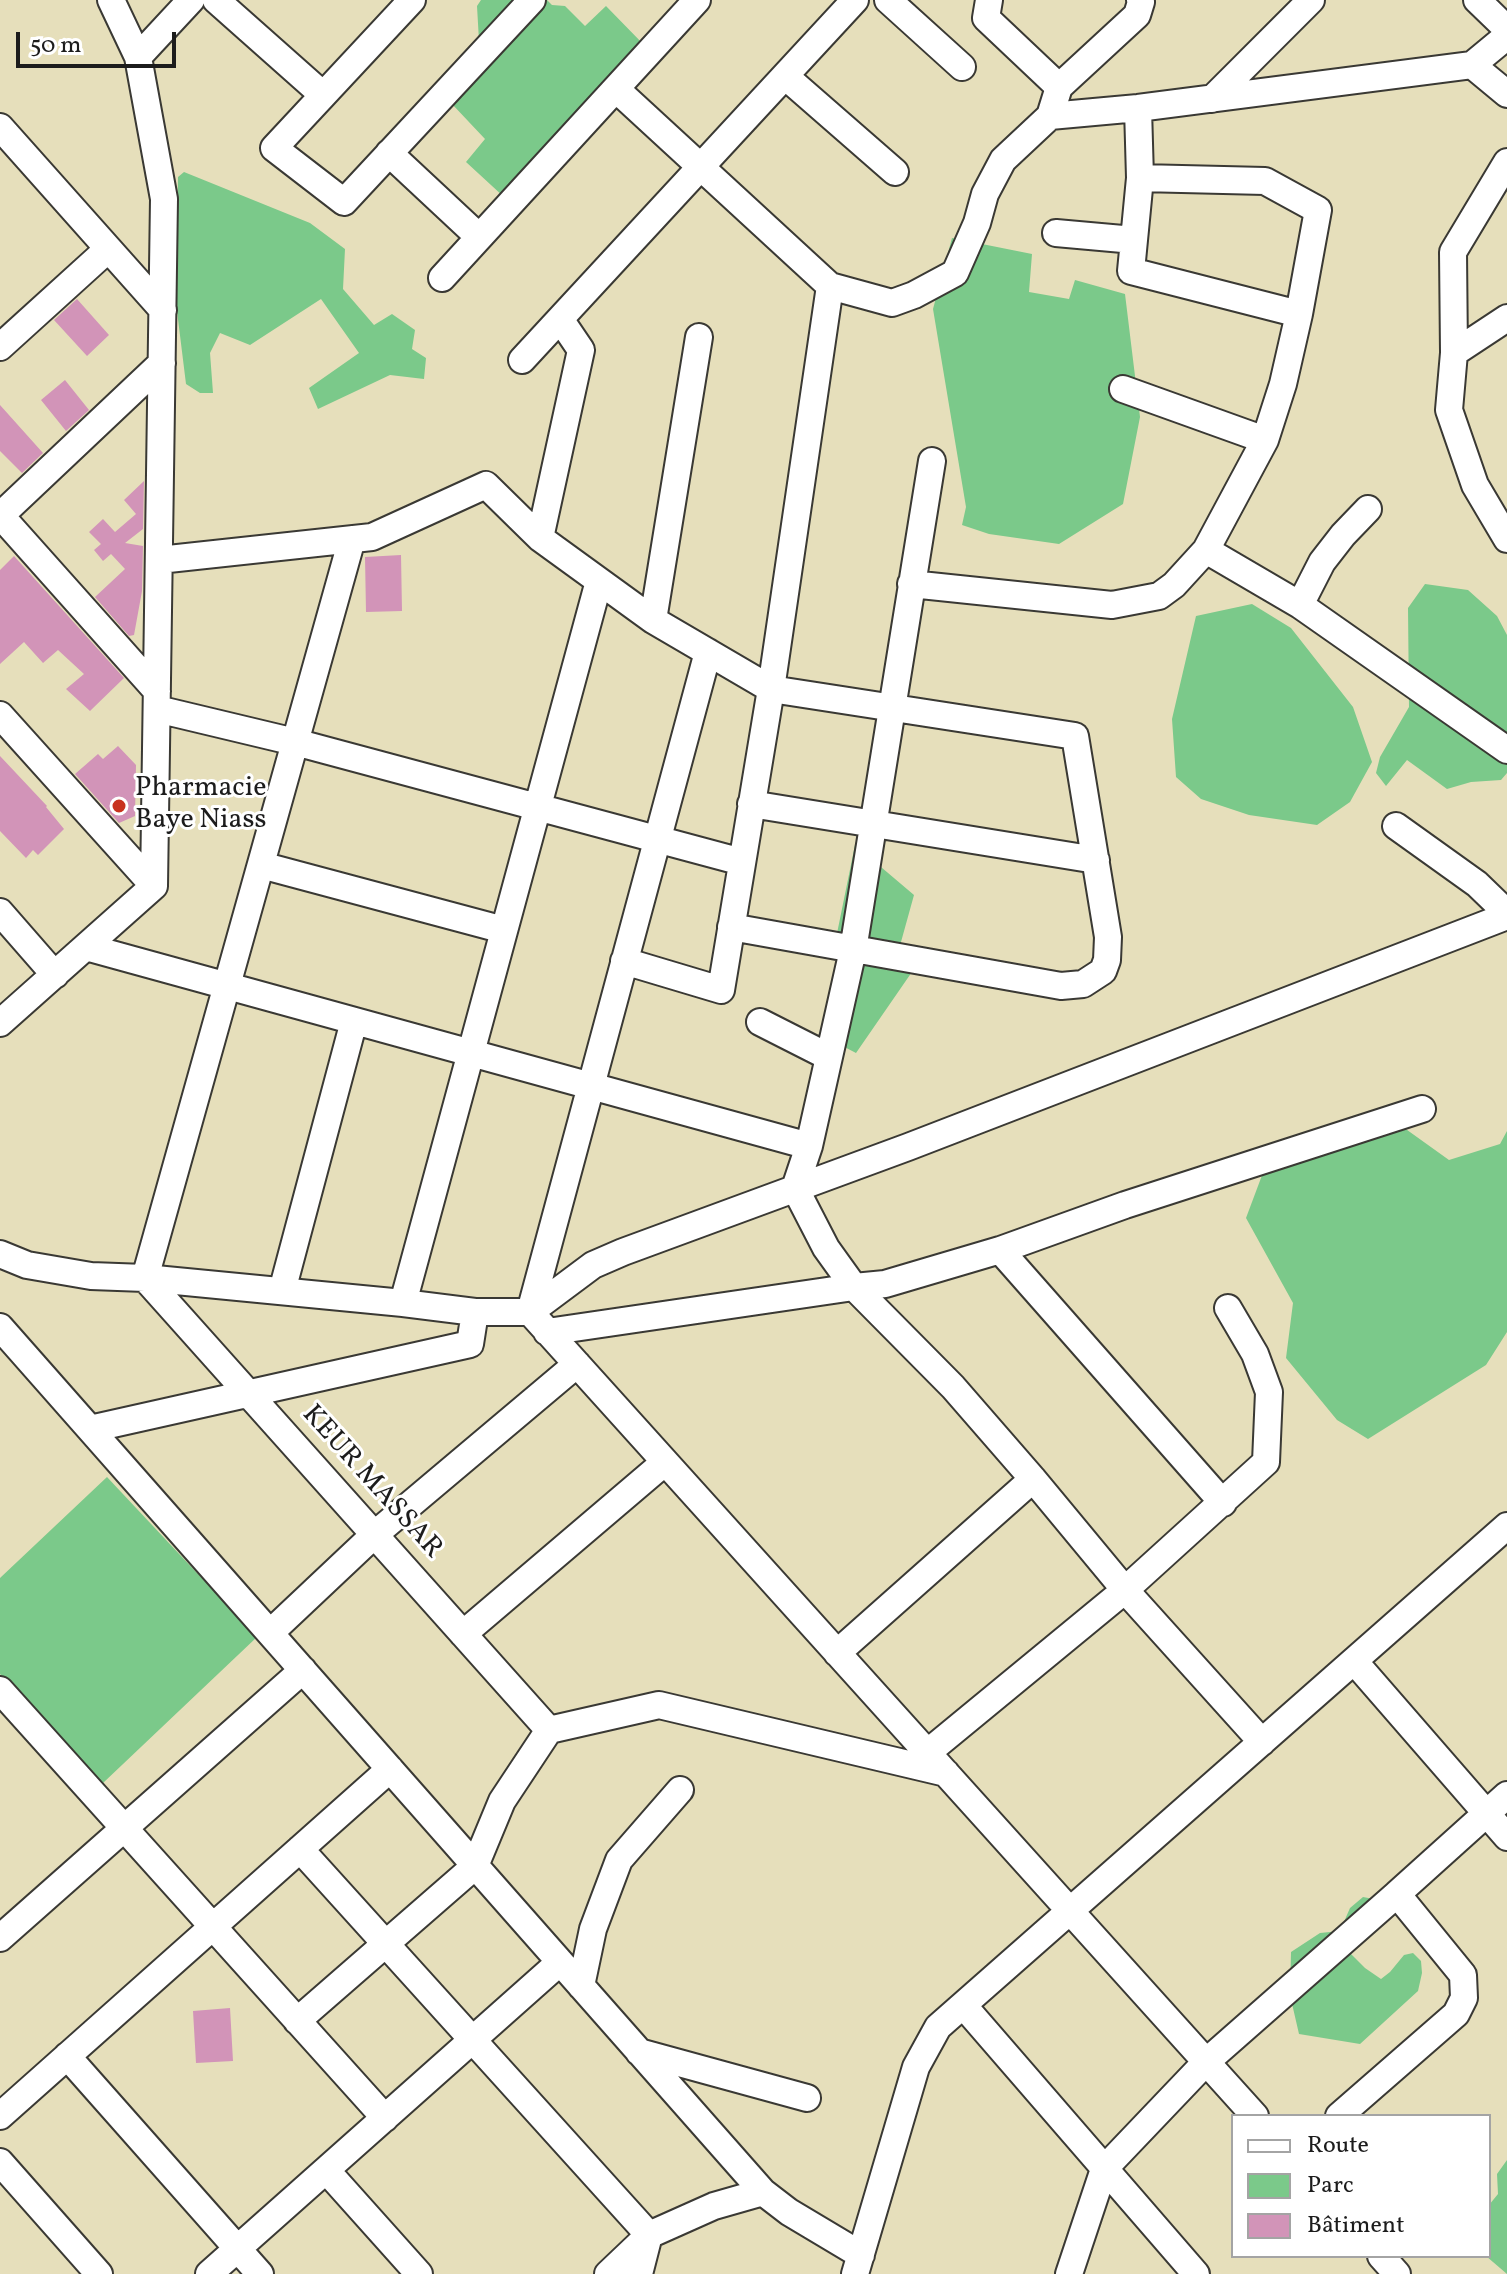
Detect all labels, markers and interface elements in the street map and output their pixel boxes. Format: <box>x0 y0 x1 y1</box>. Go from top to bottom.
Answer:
scale bar <box>20 16 180 66</box>
text: 50 m <box>30 29 82 63</box>
place label: Pharmacie Baye Niass <box>135 773 267 839</box>
marker: Pharmacie Baye Niass <box>110 797 128 815</box>
street label: KEUR MASSAR <box>293 1399 449 1567</box>
legend <box>1231 2114 1491 2258</box>
text: Route <box>1307 2129 1369 2163</box>
text: Parc <box>1307 2169 1354 2203</box>
text: Bâtiment <box>1307 2209 1405 2243</box>

